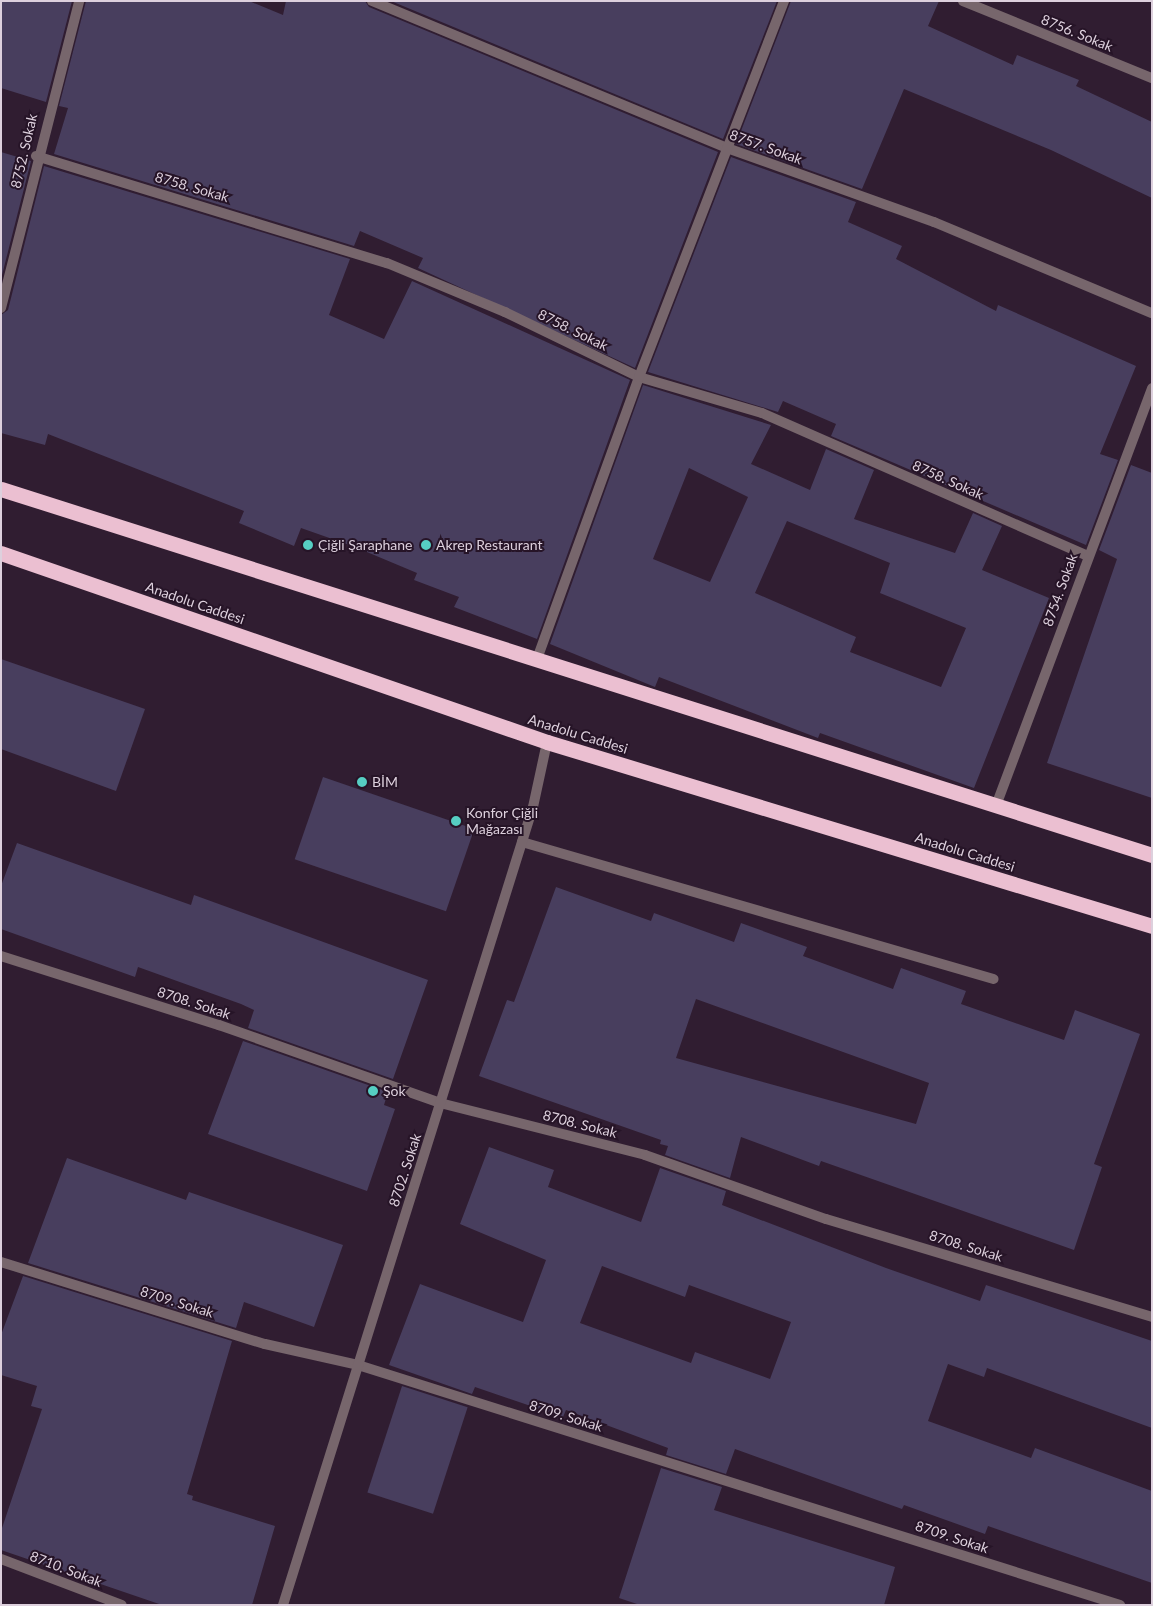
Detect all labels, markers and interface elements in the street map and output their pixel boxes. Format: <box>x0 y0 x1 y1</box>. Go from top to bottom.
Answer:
street label: 8756. Sokak <box>1039 11 1115 55</box>
street label: 8752. Sokak <box>7 112 41 190</box>
street label: 8757. Sokak <box>727 126 805 168</box>
street label: 8758. Sokak <box>153 168 231 206</box>
street label: 8758. Sokak <box>535 306 611 354</box>
street label: 8758. Sokak <box>910 457 986 503</box>
place label: Çiğli Şaraphane <box>318 537 412 553</box>
place label: Akrep Restaurant <box>436 537 542 553</box>
marker: Çiğli Şaraphane <box>302 539 314 551</box>
marker: Akrep Restaurant <box>420 539 432 551</box>
street label: 8754. Sokak <box>1039 551 1081 629</box>
street label: Anadolu Caddesi <box>143 578 247 628</box>
street label: Anadolu Caddesi <box>526 711 630 757</box>
place label: BİM <box>372 774 398 790</box>
marker: BİM <box>356 776 368 788</box>
place label: Konfor Çiğli Mağazası <box>466 805 538 838</box>
marker: Konfor Çiğli Mağazası <box>450 815 462 827</box>
street label: Anadolu Caddesi <box>913 829 1017 875</box>
street label: 8708. Sokak <box>155 983 233 1023</box>
place label: Şok <box>383 1083 406 1099</box>
marker: Şok <box>367 1085 379 1097</box>
street label: 8708. Sokak <box>541 1107 619 1141</box>
street label: 8702. Sokak <box>385 1131 425 1209</box>
street label: 8708. Sokak <box>927 1227 1005 1265</box>
street label: 8709. Sokak <box>138 1283 216 1321</box>
street label: 8709. Sokak <box>527 1397 605 1435</box>
street label: 8709. Sokak <box>913 1517 991 1557</box>
street label: 8710. Sokak <box>27 1548 105 1590</box>

